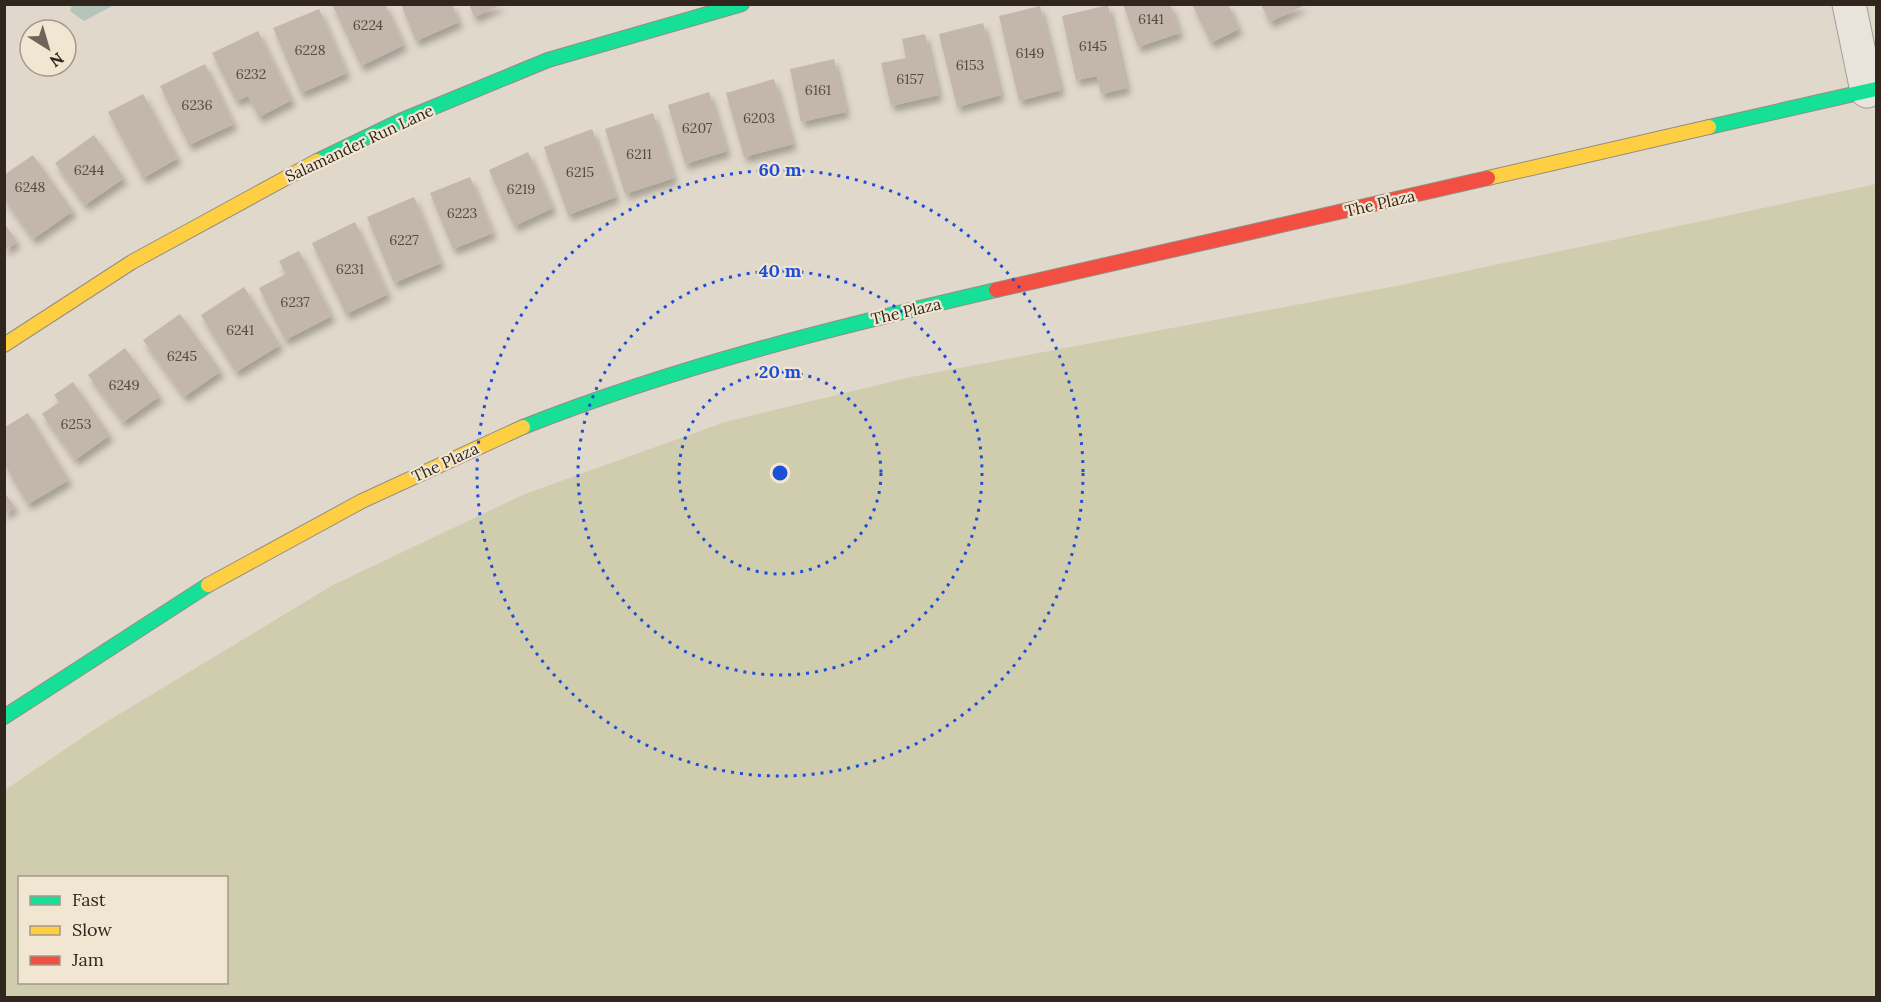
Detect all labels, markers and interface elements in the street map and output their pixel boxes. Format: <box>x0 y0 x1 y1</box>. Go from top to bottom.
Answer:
house number: 6141 <box>1138 10 1164 28</box>
house number: 6224 <box>353 16 384 34</box>
north arrow <box>18 18 78 78</box>
house number: 6145 <box>1079 37 1107 55</box>
house number: 6228 <box>295 41 326 59</box>
house number: 6149 <box>1016 44 1044 62</box>
text: N <box>46 48 68 72</box>
house number: 6153 <box>956 56 985 74</box>
house number: 6232 <box>236 65 266 83</box>
house number: 6157 <box>896 70 924 88</box>
house number: 6161 <box>805 81 831 99</box>
house number: 6236 <box>181 96 213 114</box>
street label: Salamander Run Lane <box>282 100 437 186</box>
house number: 6203 <box>743 109 775 127</box>
house number: 6207 <box>682 119 713 137</box>
house number: 6211 <box>626 145 652 163</box>
text: 60 m <box>758 158 802 181</box>
house number: 6244 <box>74 161 105 179</box>
house number: 6215 <box>566 163 594 181</box>
house number: 6248 <box>15 178 46 196</box>
house number: 6219 <box>507 180 535 198</box>
street label: The Plaza <box>1343 185 1417 221</box>
house number: 6223 <box>447 204 478 222</box>
house number: 6227 <box>389 231 419 249</box>
text: 40 m <box>759 259 802 282</box>
house number: 6231 <box>336 260 364 278</box>
house number: 6237 <box>280 293 310 311</box>
street label: The Plaza <box>869 293 943 329</box>
house number: 6241 <box>226 321 254 339</box>
house number: 6245 <box>167 347 197 365</box>
text: 20 m <box>759 360 802 383</box>
house number: 6249 <box>109 376 139 394</box>
house number: 6253 <box>60 415 92 433</box>
street label: The Plaza <box>408 438 482 486</box>
centre of rings <box>770 463 790 483</box>
legend <box>18 876 228 984</box>
text: Fast <box>72 888 106 911</box>
text: Slow <box>72 918 112 941</box>
text: Jam <box>71 948 104 971</box>

